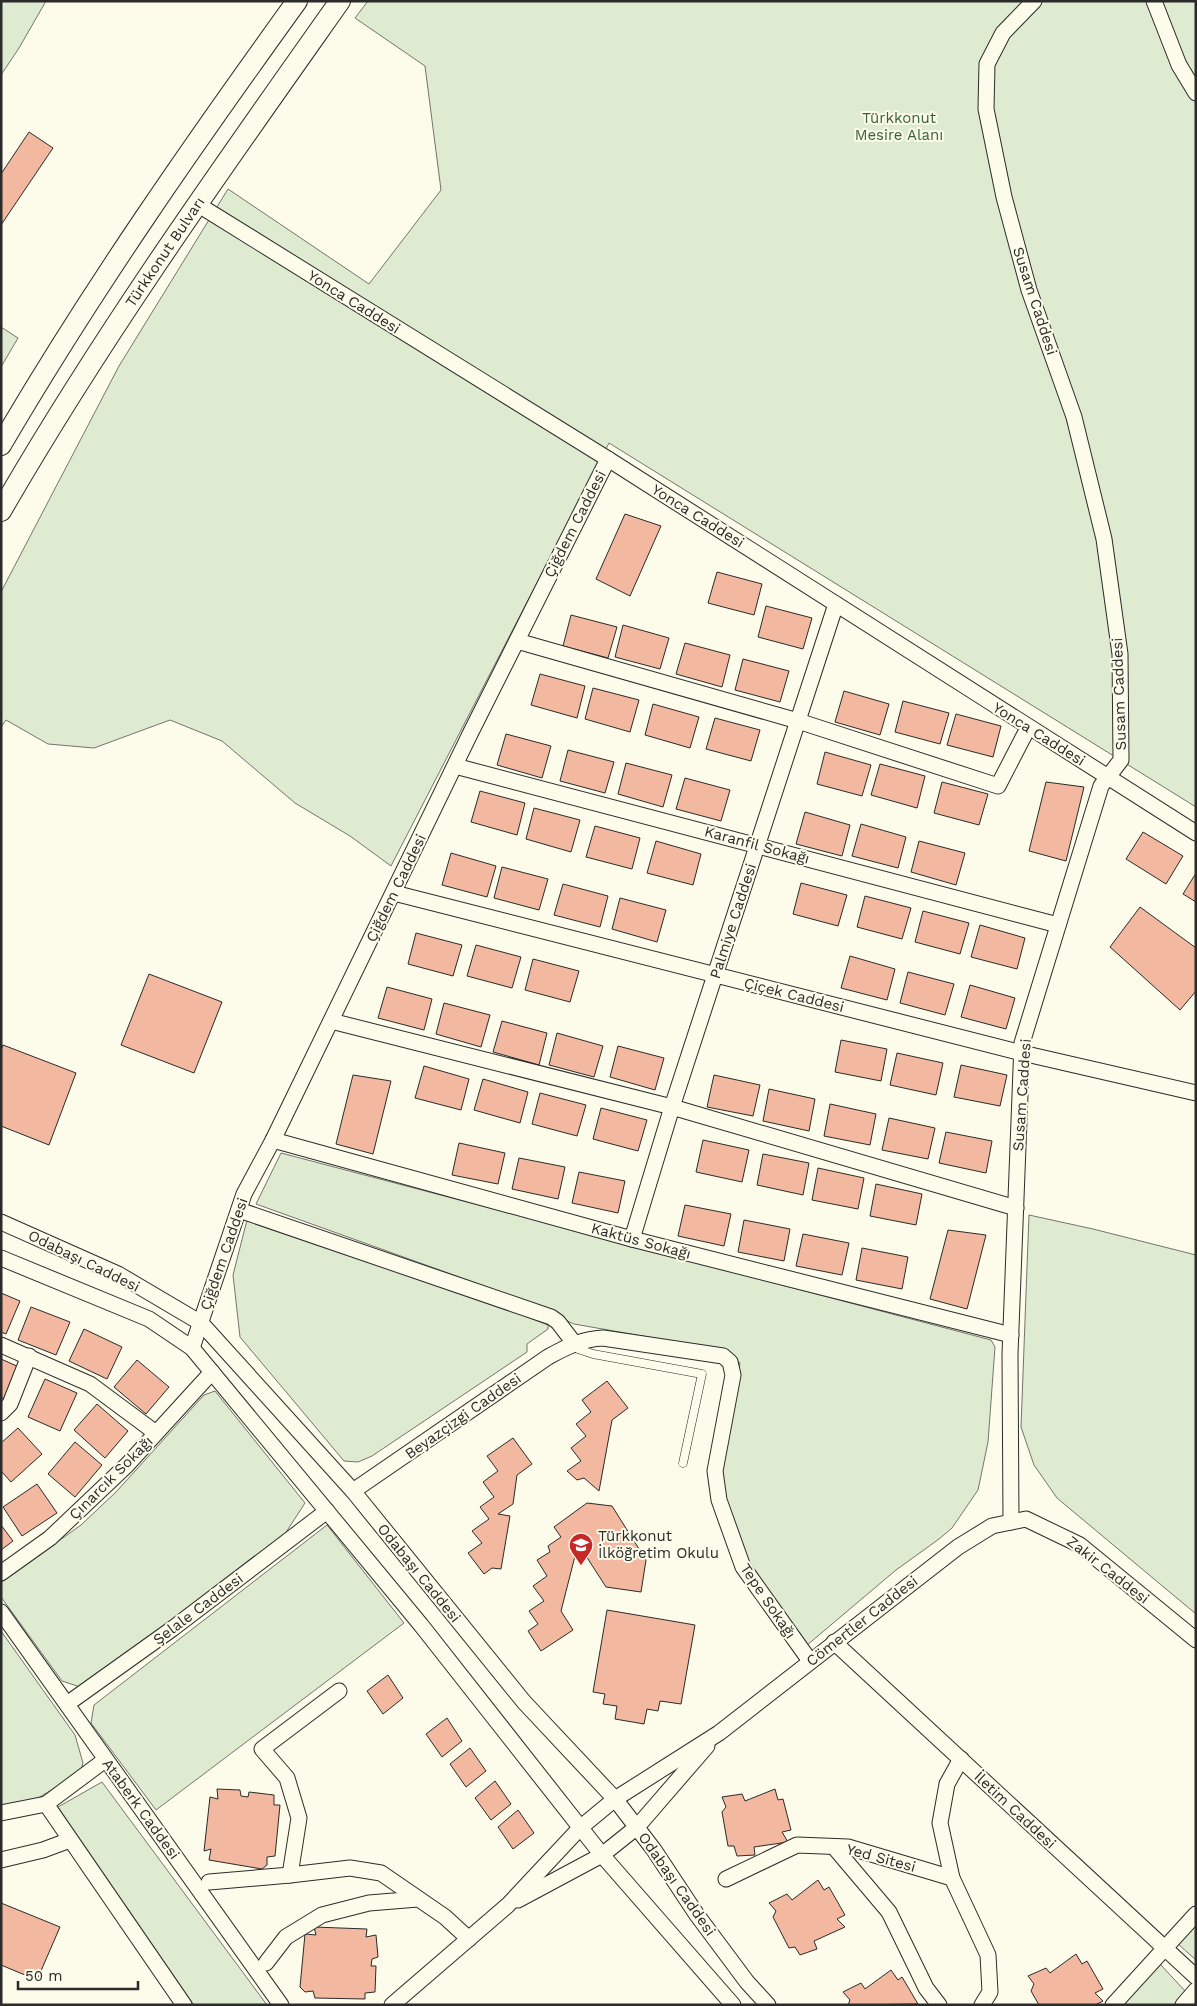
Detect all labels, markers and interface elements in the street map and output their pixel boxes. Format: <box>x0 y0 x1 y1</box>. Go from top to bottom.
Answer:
park label: Türkkonut Mesire Alanı <box>855 109 943 144</box>
street label: Türkkonut Bulvarı <box>122 194 208 310</box>
street label: Susam Caddesi <box>1009 245 1061 357</box>
street label: Yonca Caddesi <box>304 266 404 338</box>
street label: Çiğdem Caddesi <box>540 467 610 581</box>
street label: Yonca Caddesi <box>648 480 748 552</box>
street label: Susam Caddesi <box>1108 637 1130 751</box>
street label: Yonca Caddesi <box>989 698 1089 770</box>
street label: Karanfil Sokağı <box>702 822 812 868</box>
street label: Çiğdem Caddesi <box>362 831 430 945</box>
street label: Palmiye Caddesi <box>706 861 760 981</box>
street label: Çiçek Caddesi <box>742 974 846 1016</box>
street label: Susam Caddesi <box>1009 1038 1035 1152</box>
street label: Çiğdem Caddesi <box>196 1195 252 1313</box>
street label: Kaktüs Sokağı <box>589 1219 693 1263</box>
street label: Odabaşı Caddesi <box>25 1226 143 1296</box>
street label: Beyazçizgi Caddesi <box>401 1369 525 1463</box>
street label: Çınarcık Sokağı <box>65 1432 157 1524</box>
street label: Odabaşı Caddesi <box>374 1520 464 1626</box>
place label: Türkkonut İlköğretim Okulu <box>598 1527 719 1562</box>
school or university icon: Türkkonut İlköğretim Okulu <box>568 1532 594 1566</box>
street label: Zakir Caddesi <box>1063 1532 1153 1608</box>
street label: Tepe Sokağı <box>736 1560 800 1642</box>
street label: Şelale Caddesi <box>150 1569 246 1649</box>
street label: Cömertler Caddesi <box>803 1572 921 1670</box>
street label: Ataberk Caddesi <box>99 1755 183 1863</box>
street label: İletim Caddesi <box>970 1768 1060 1852</box>
street label: Odabaşı Caddesi <box>635 1829 719 1939</box>
street label: Yed Sitesi <box>844 1840 918 1876</box>
scale bar <box>18 1958 138 1990</box>
text: 50 m <box>25 1967 62 1985</box>

